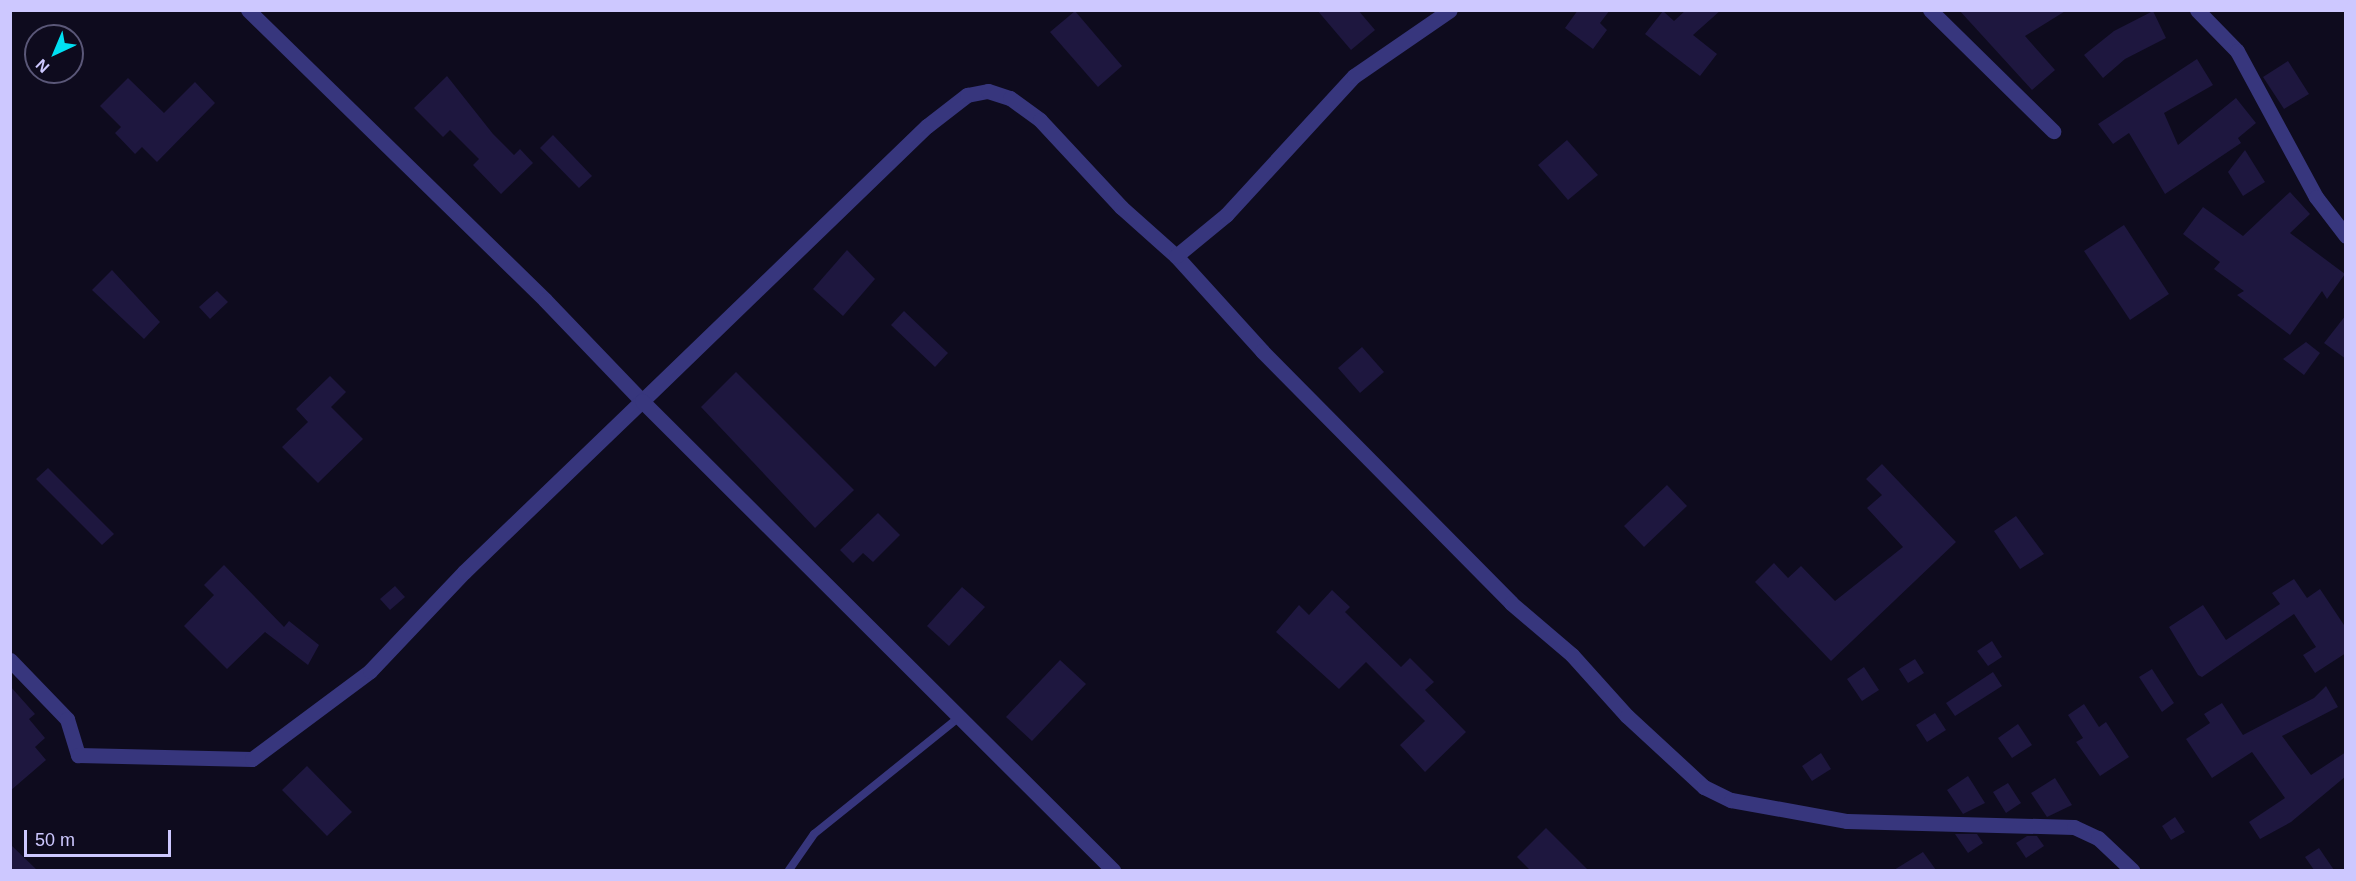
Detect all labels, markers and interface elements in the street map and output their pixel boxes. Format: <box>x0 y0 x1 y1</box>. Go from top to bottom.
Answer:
north arrow <box>24 24 84 84</box>
text: N <box>32 56 53 76</box>
scale bar <box>27 818 174 856</box>
text: 50 m <box>35 830 75 850</box>

